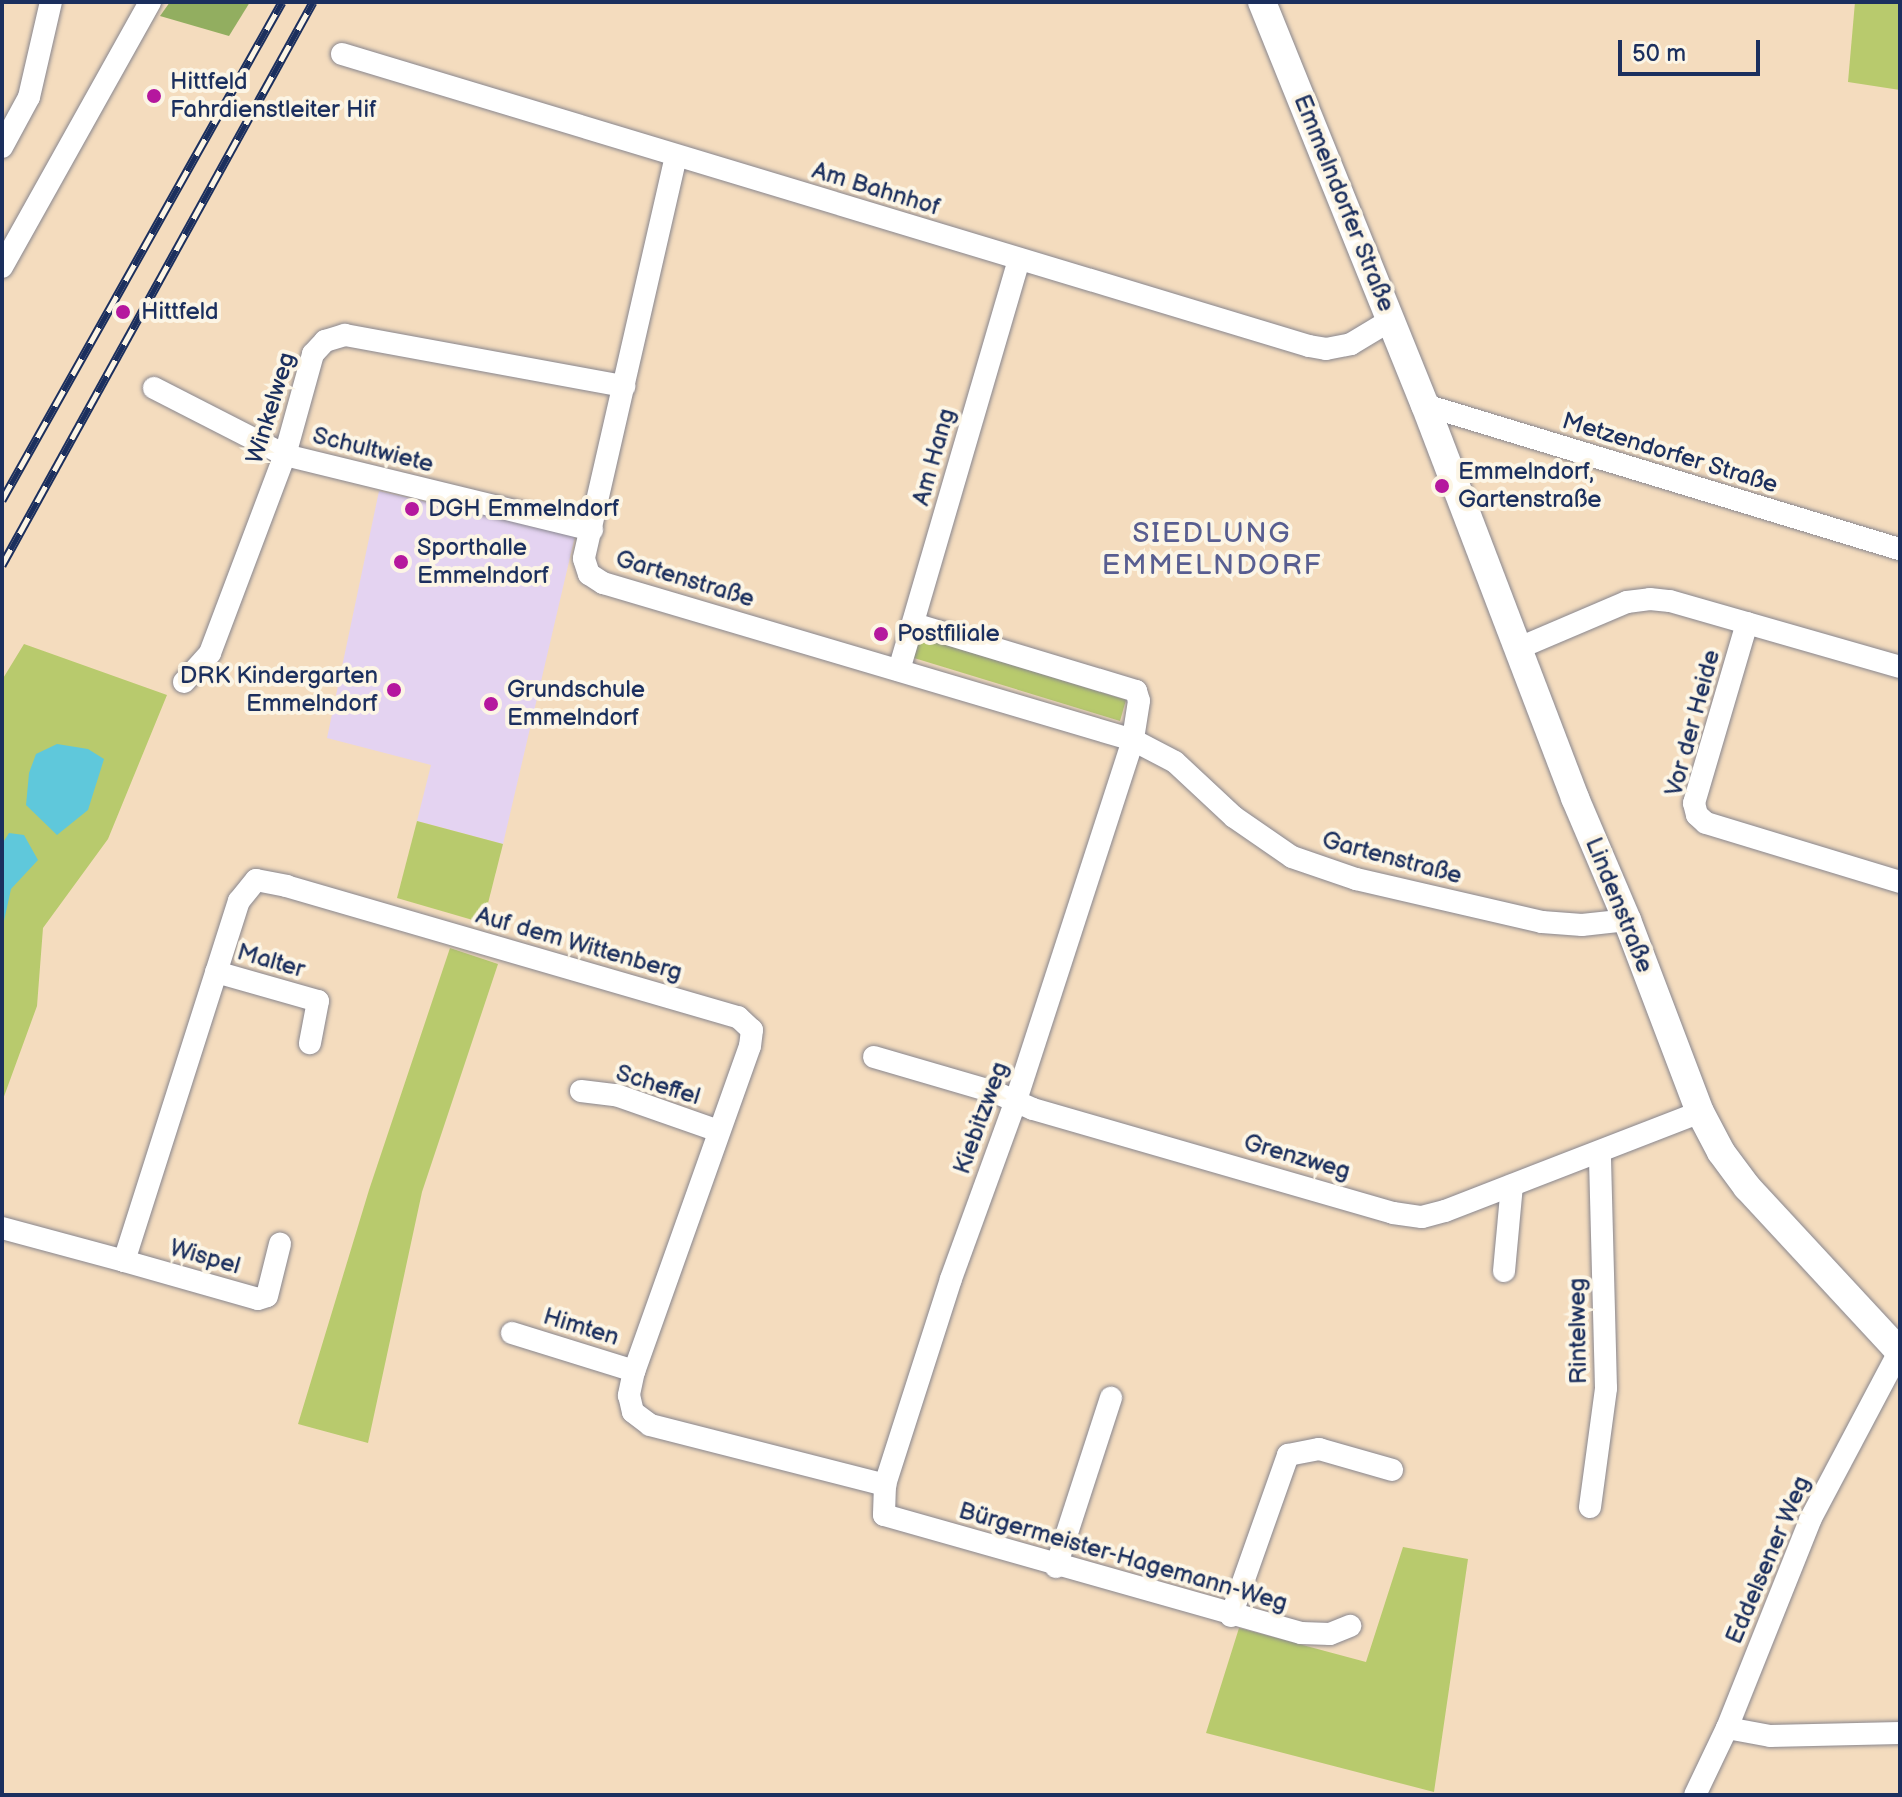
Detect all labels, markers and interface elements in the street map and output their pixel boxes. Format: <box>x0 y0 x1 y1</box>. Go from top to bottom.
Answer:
scale bar <box>1622 24 1764 74</box>
text: 50 m <box>1632 39 1686 68</box>
place label: Hittfeld Fahrdienstleiter Hif <box>170 68 377 124</box>
marker: Hittfeld Fahrdienstleiter Hif <box>145 87 163 105</box>
street label: Emmelndorfer Straße <box>1287 90 1401 316</box>
street label: Am Bahnhof <box>809 156 943 222</box>
place label: Hittfeld <box>141 298 219 326</box>
marker: Hittfeld <box>112 301 134 323</box>
street label: Winkelweg <box>240 349 302 467</box>
street label: Am Hang <box>906 405 962 509</box>
street label: Metzendorfer Straße <box>1558 406 1782 500</box>
street label: Schultwiete <box>310 421 436 479</box>
place label: Emmelndorf, Gartenstraße <box>1458 458 1602 514</box>
marker: Emmelndorf, Gartenstraße <box>1433 477 1451 495</box>
place label: DGH Emmelndorf <box>428 495 619 523</box>
marker: DGH Emmelndorf <box>403 500 421 518</box>
district label: SIEDLUNG EMMELNDORF <box>1102 517 1322 583</box>
place label: Sporthalle Emmelndorf <box>417 534 549 590</box>
street label: Gartenstraße <box>612 544 758 614</box>
marker: Sporthalle Emmelndorf <box>392 553 410 571</box>
place label: Postfiliale <box>897 620 1000 648</box>
marker: Postfiliale <box>872 625 890 643</box>
street label: Vor der Heide <box>1660 647 1726 799</box>
place label: DRK Kindergarten Emmelndorf <box>180 662 378 718</box>
place label: Grundschule Emmelndorf <box>507 676 645 732</box>
marker: DRK Kindergarten Emmelndorf <box>385 681 403 699</box>
marker: Grundschule Emmelndorf <box>482 695 500 713</box>
street label: Gartenstraße <box>1319 826 1465 890</box>
street label: Lindenstraße <box>1579 833 1659 977</box>
street label: Auf dem Wittenberg <box>472 901 686 987</box>
street label: Malter <box>234 938 308 984</box>
street label: Kiebitzweg <box>947 1058 1015 1178</box>
street label: Scheffel <box>612 1059 704 1111</box>
street label: Grenzweg <box>1240 1128 1354 1186</box>
street label: Wispel <box>167 1233 243 1281</box>
street label: Rintelweg <box>1563 1278 1593 1384</box>
street label: Himten <box>540 1302 622 1352</box>
street label: Eddelsener Weg <box>1719 1471 1817 1649</box>
street label: Bürgermeister-Hagemann-Weg <box>955 1496 1291 1618</box>

